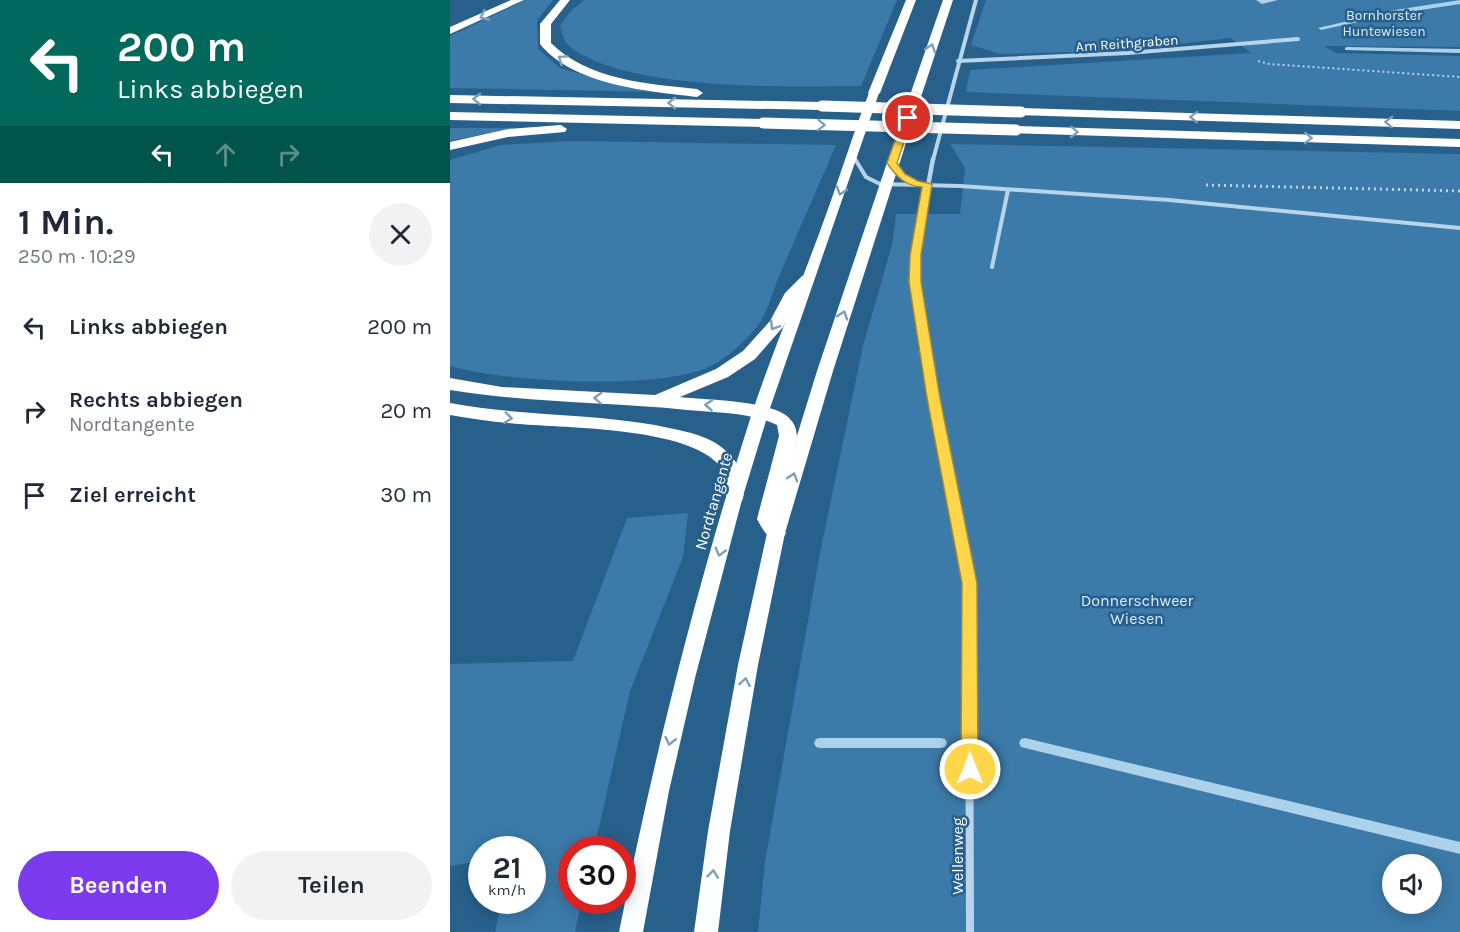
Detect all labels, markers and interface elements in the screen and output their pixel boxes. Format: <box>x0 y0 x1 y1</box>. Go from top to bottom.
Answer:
park label: Bornhorster Huntewiesen <box>1342 7 1426 40</box>
one-way arrow <box>480 9 491 21</box>
text: 200 m <box>117 22 246 72</box>
icon: left <box>18 24 96 102</box>
street label: Am Reithgraben <box>1075 31 1179 56</box>
one-way arrow <box>924 43 937 54</box>
one-way arrow <box>557 55 568 66</box>
text: Links abbiegen <box>117 73 304 105</box>
pin <box>882 92 933 143</box>
one-way arrow <box>473 93 482 105</box>
one-way arrow <box>668 97 677 109</box>
icon: arrive <box>891 101 924 134</box>
one-way arrow <box>1190 110 1199 123</box>
one-way arrow <box>1385 116 1394 129</box>
one-way arrow <box>817 119 826 131</box>
one-way arrow <box>1070 125 1079 138</box>
one-way arrow <box>1304 132 1313 145</box>
icon: left <box>146 138 179 171</box>
icon: ahead <box>209 138 242 171</box>
icon: right <box>272 138 305 171</box>
one-way arrow <box>835 185 848 196</box>
text: 1 Min. <box>18 201 113 243</box>
button: close <box>369 203 432 266</box>
text: 250 m · 10:29 <box>18 245 136 268</box>
one-way arrow <box>835 310 848 321</box>
icon: left <box>18 311 51 344</box>
text: Links abbiegen <box>69 314 228 340</box>
text: 200 m <box>367 314 432 340</box>
one-way arrow <box>770 320 782 330</box>
text: Rechts abbiegen <box>69 387 243 413</box>
one-way arrow <box>593 392 602 405</box>
icon: right <box>18 395 51 428</box>
text: 20 m <box>380 398 432 424</box>
one-way arrow <box>704 399 713 412</box>
one-way arrow <box>503 412 512 424</box>
text: Nordtangente <box>69 413 195 436</box>
street label: Nordtangente <box>690 450 736 552</box>
one-way arrow <box>786 473 798 483</box>
icon: arrive <box>18 479 51 512</box>
text: Ziel erreicht <box>69 482 196 508</box>
text: 30 m <box>380 482 432 508</box>
one-way arrow <box>714 547 727 557</box>
park label: Donnerschweer Wiesen <box>1081 591 1194 628</box>
one-way arrow <box>738 677 750 686</box>
one-way arrow <box>664 736 677 746</box>
position arrow <box>938 737 1002 801</box>
street label: Wellenweg <box>948 817 967 895</box>
speed limit sign: 30 <box>558 836 636 914</box>
text: 21 <box>493 850 521 886</box>
button: Beenden <box>18 851 219 920</box>
button: Teilen <box>231 851 432 920</box>
map controls <box>1382 854 1442 914</box>
button: sound <box>1382 854 1442 914</box>
one-way arrow <box>706 869 719 879</box>
text: km/h <box>488 881 526 899</box>

